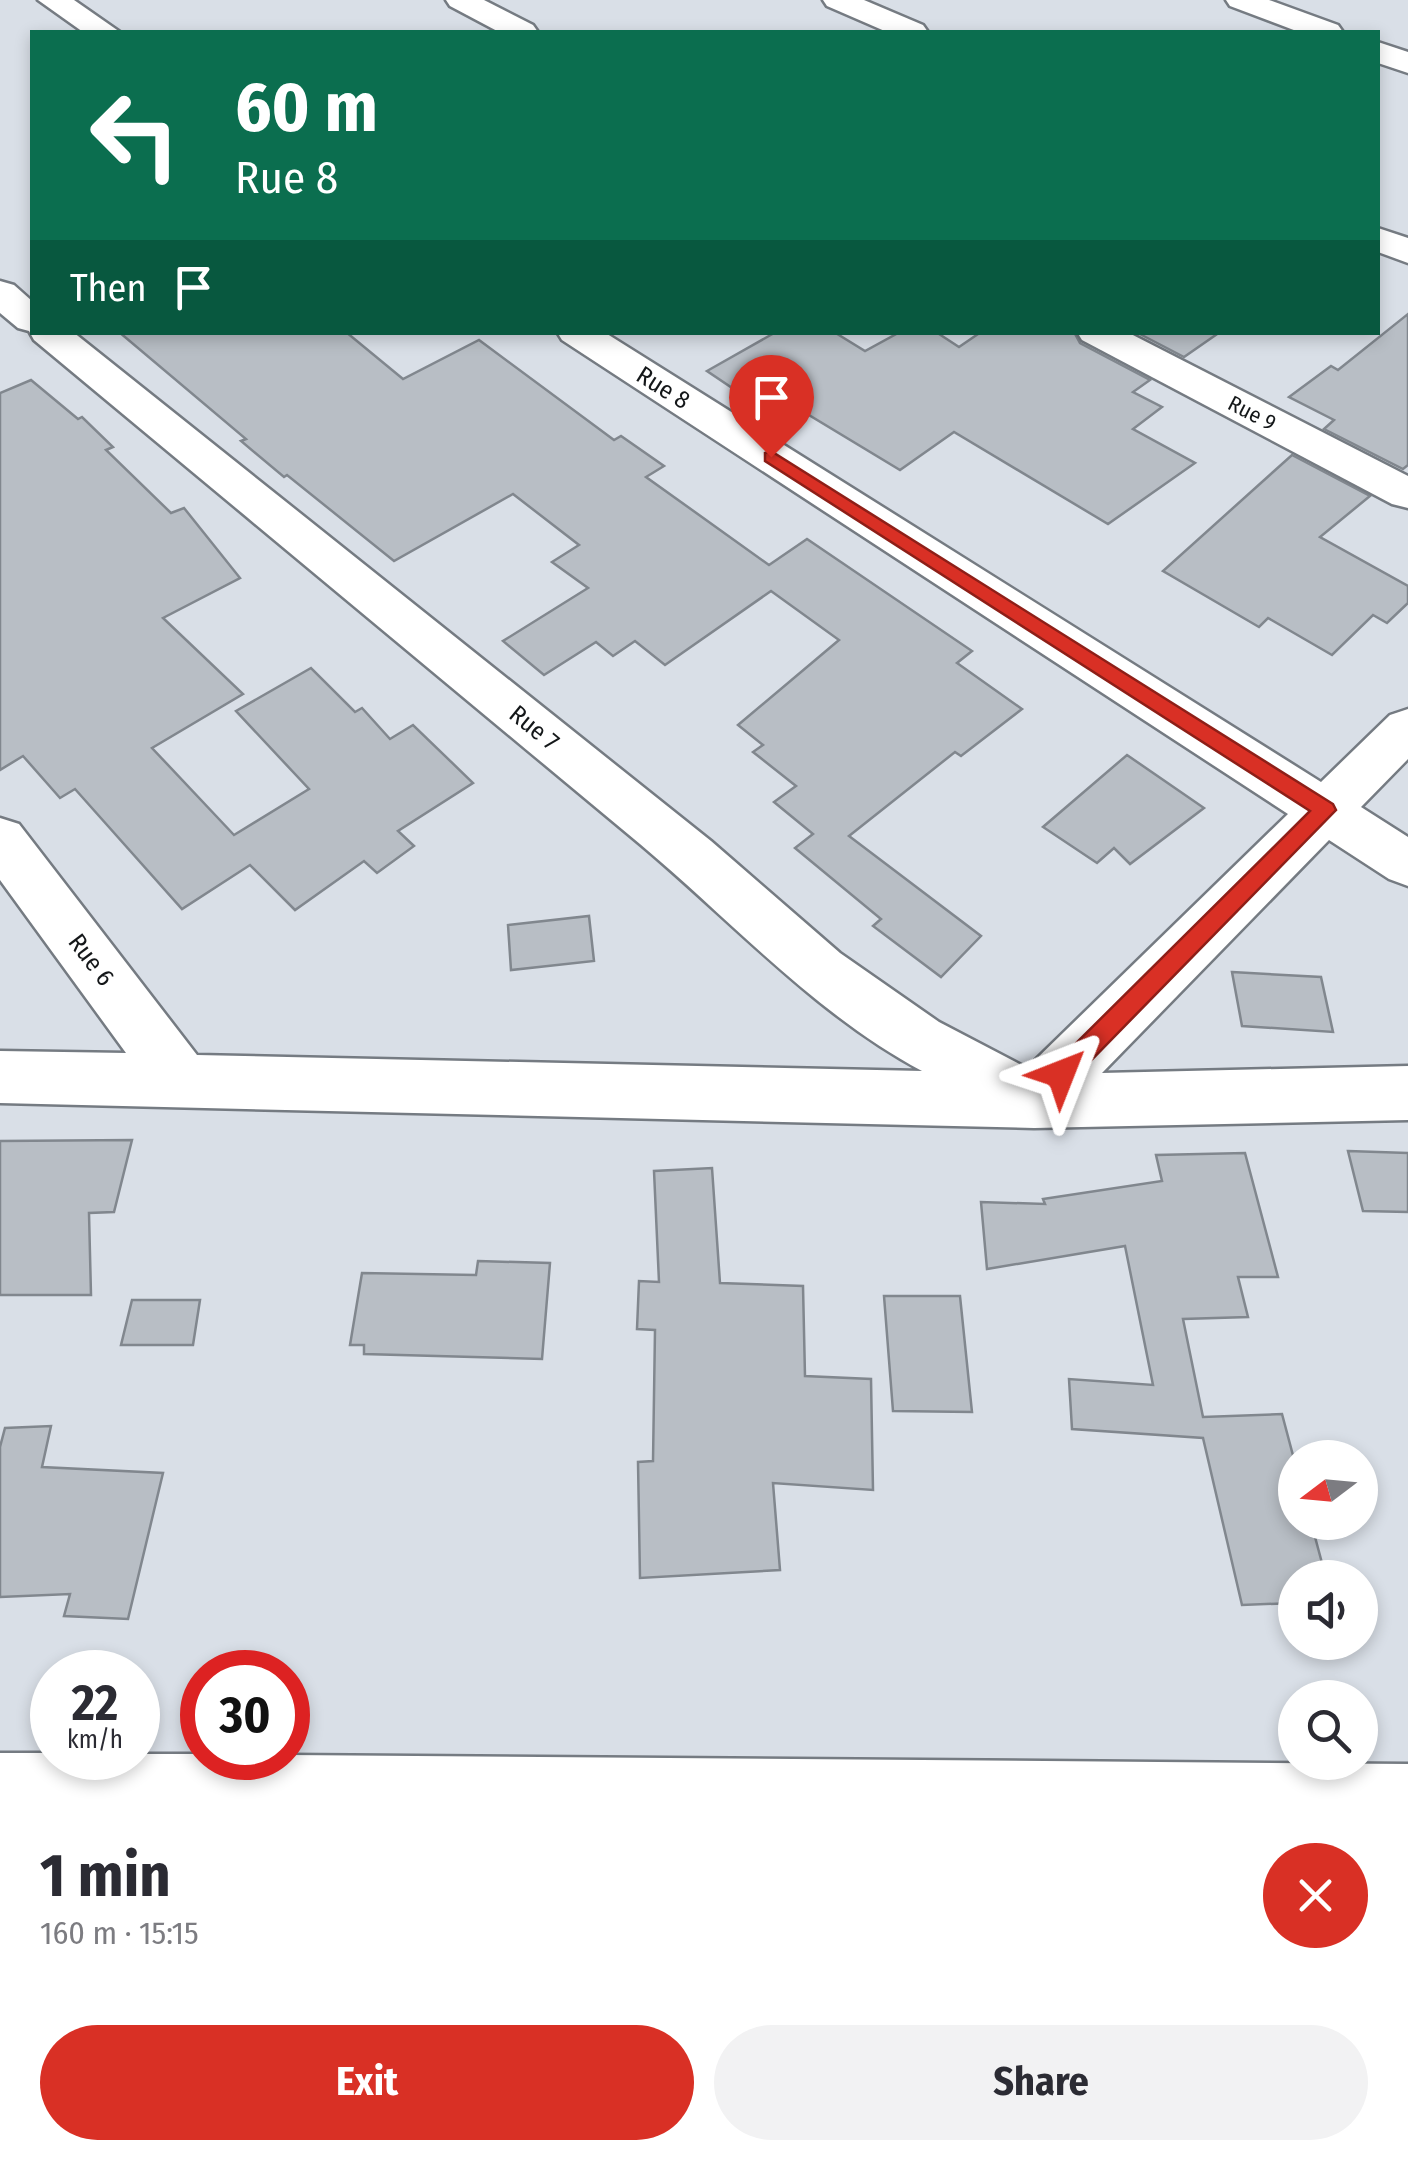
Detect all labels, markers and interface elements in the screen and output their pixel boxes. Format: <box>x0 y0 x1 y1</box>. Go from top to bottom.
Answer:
text: 60 m <box>235 66 378 150</box>
icon: left <box>70 70 200 200</box>
text: Rue 8 <box>235 151 338 205</box>
icon: arrive <box>166 260 221 315</box>
text: Then <box>70 265 146 311</box>
pin <box>729 355 814 458</box>
street label: Rue 8 <box>631 360 695 416</box>
icon: arrive <box>744 370 799 425</box>
street label: Rue 9 <box>1223 390 1281 436</box>
street label: Rue 7 <box>503 699 565 757</box>
street label: Rue 6 <box>62 928 120 992</box>
position arrow <box>1009 1022 1113 1126</box>
north arrow <box>1278 1440 1378 1540</box>
map controls <box>1278 1440 1378 1780</box>
button: sound <box>1278 1560 1378 1660</box>
speed limit sign: 30 <box>180 1650 310 1780</box>
text: 22 <box>72 1673 118 1733</box>
button: search <box>1278 1680 1378 1780</box>
text: km/h <box>67 1725 123 1755</box>
text: 1 min <box>40 1840 171 1912</box>
button: close <box>1263 1843 1368 1948</box>
text: 160 m · 15:15 <box>40 1914 199 1952</box>
button: Exit <box>40 2025 694 2140</box>
button: Share <box>714 2025 1368 2140</box>

